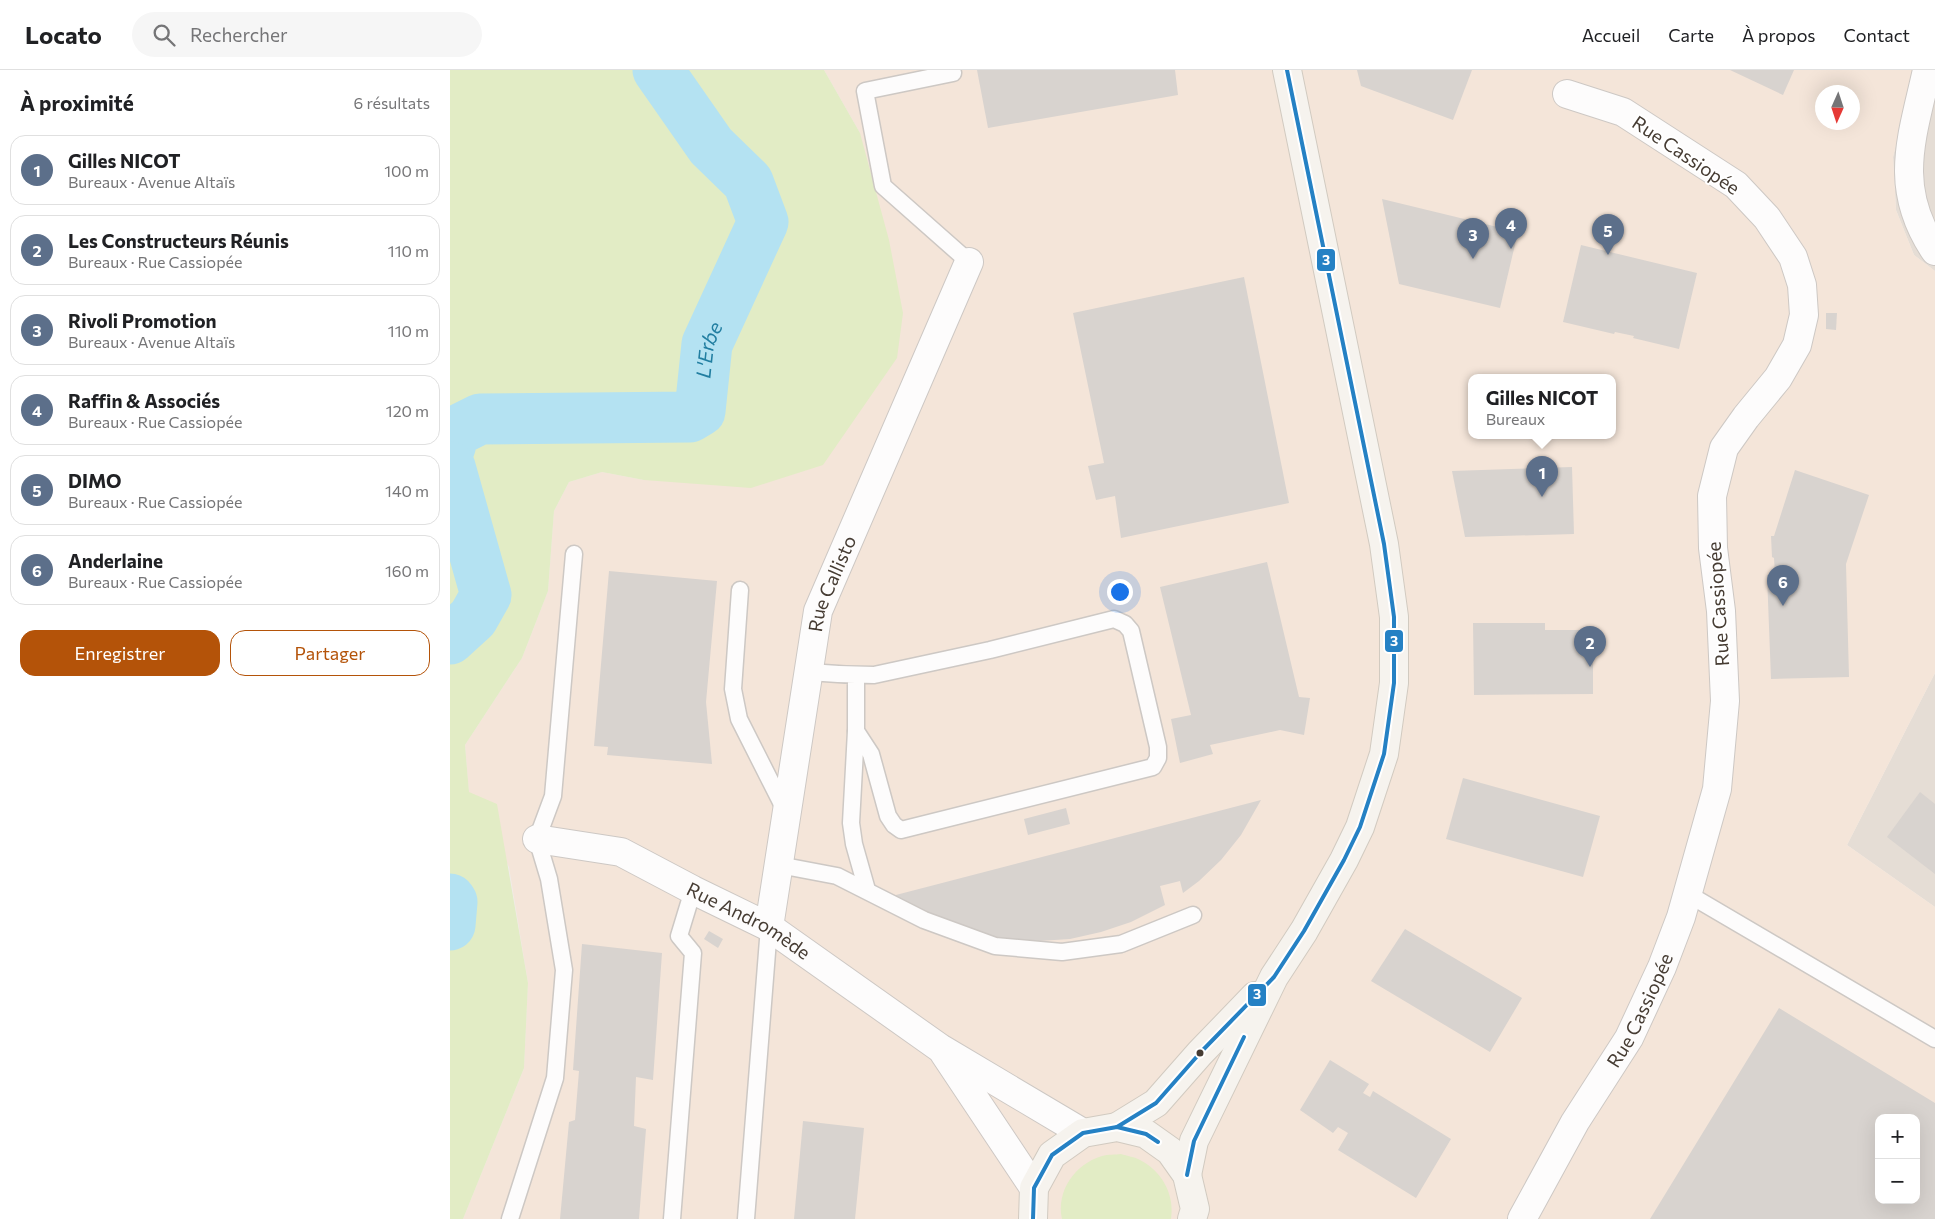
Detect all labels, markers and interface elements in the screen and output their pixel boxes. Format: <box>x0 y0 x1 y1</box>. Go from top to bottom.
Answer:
search box <box>132 12 482 57</box>
text: Locato <box>25 20 102 49</box>
icon: search <box>150 21 178 49</box>
text: Rechercher <box>190 23 288 46</box>
text: Accueil <box>1582 24 1640 46</box>
text: Carte <box>1668 24 1714 46</box>
text: À propos <box>1742 24 1816 46</box>
text: Contact <box>1844 24 1910 46</box>
north arrow <box>1815 85 1860 130</box>
text: À proximité <box>20 90 134 115</box>
text: 6 résultats <box>354 93 430 112</box>
street label: Rue Cassiopée <box>1628 110 1744 199</box>
text: Gilles NICOT <box>68 149 181 172</box>
text: 1 <box>33 161 41 180</box>
text: 100 m <box>384 161 429 180</box>
text: Bureaux · Avenue Altaïs <box>68 172 235 191</box>
pin: 4 <box>1495 208 1527 249</box>
pin: 5 <box>1592 214 1624 255</box>
pin: 3 <box>1457 218 1489 259</box>
text: Les Constructeurs Réunis <box>68 229 289 252</box>
text: 2 <box>32 241 42 260</box>
text: 110 m <box>388 241 429 260</box>
line badge: 3 <box>1316 248 1336 272</box>
text: 3 <box>1322 251 1330 268</box>
text: Bureaux · Rue Cassiopée <box>68 252 243 271</box>
text: Rivoli Promotion <box>68 309 217 332</box>
water label: L'Erbe <box>690 317 727 379</box>
text: 3 <box>32 321 42 340</box>
text: 110 m <box>388 321 429 340</box>
text: Bureaux · Avenue Altaïs <box>68 332 235 351</box>
popup <box>1468 374 1616 439</box>
text: Gilles NICOT <box>1486 386 1598 409</box>
text: Raffin & Associés <box>68 389 220 412</box>
text: 4 <box>32 401 42 420</box>
text: 120 m <box>386 401 429 420</box>
text: Bureaux <box>1486 409 1545 428</box>
text: Bureaux · Rue Cassiopée <box>68 412 243 431</box>
pin: 1 <box>1526 456 1558 497</box>
text: DIMO <box>68 469 121 492</box>
text: 5 <box>32 481 42 500</box>
text: 140 m <box>385 481 429 500</box>
text: Bureaux · Rue Cassiopée <box>68 492 243 511</box>
street label: Rue Callisto <box>803 532 860 633</box>
street label: Rue Cassiopée <box>1702 541 1733 667</box>
text: Anderlaine <box>68 549 163 572</box>
text: 6 <box>32 561 42 580</box>
text: 160 m <box>385 561 429 580</box>
pin: 6 <box>1767 565 1799 606</box>
text: Bureaux · Rue Cassiopée <box>68 572 243 591</box>
your location <box>1107 579 1133 605</box>
pin: 2 <box>1574 626 1606 667</box>
line badge: 3 <box>1384 629 1404 653</box>
button: Enregistrer <box>20 630 220 676</box>
button: Partager <box>230 630 430 676</box>
text: 3 <box>1390 632 1398 649</box>
street label: Rue Andromède <box>683 877 815 964</box>
street label: Rue Cassiopée <box>1601 950 1677 1072</box>
line badge: 3 <box>1247 983 1267 1007</box>
text: 3 <box>1253 985 1261 1002</box>
unlabelled marker <box>1195 1048 1205 1058</box>
map controls <box>1875 1114 1920 1204</box>
button: + <box>1875 1114 1920 1159</box>
button: − <box>1875 1159 1920 1204</box>

